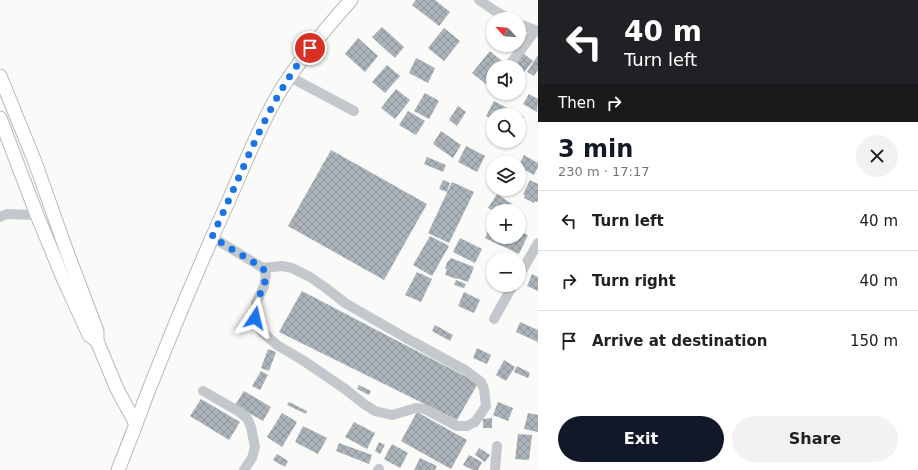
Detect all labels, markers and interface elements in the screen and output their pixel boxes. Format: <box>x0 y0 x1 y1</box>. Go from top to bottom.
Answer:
north arrow <box>486 12 526 52</box>
map controls <box>486 12 526 292</box>
text: 40 m <box>624 15 702 48</box>
icon: left <box>558 16 610 68</box>
pin <box>293 31 327 65</box>
icon: arrive <box>299 37 321 59</box>
text: Turn left <box>624 49 697 70</box>
button: sound <box>486 60 526 100</box>
icon: right <box>603 92 625 114</box>
text: Then <box>558 94 595 112</box>
button: search <box>486 108 526 148</box>
text: 3 min <box>558 135 633 163</box>
button: close <box>856 135 898 177</box>
button: layers <box>486 156 526 196</box>
text: 230 m · 17:17 <box>558 164 649 179</box>
button: + <box>486 204 526 244</box>
icon: left <box>558 210 580 232</box>
text: Turn left <box>592 212 664 230</box>
text: 40 m <box>860 212 898 230</box>
button: − <box>486 252 526 292</box>
icon: right <box>558 270 580 292</box>
text: Turn right <box>592 272 676 290</box>
text: 40 m <box>860 272 898 290</box>
position arrow <box>234 297 276 339</box>
icon: arrive <box>558 330 580 352</box>
text: Arrive at destination <box>592 332 767 350</box>
text: 150 m <box>850 332 898 350</box>
button: Exit <box>558 416 724 462</box>
button: Share <box>732 416 898 462</box>

